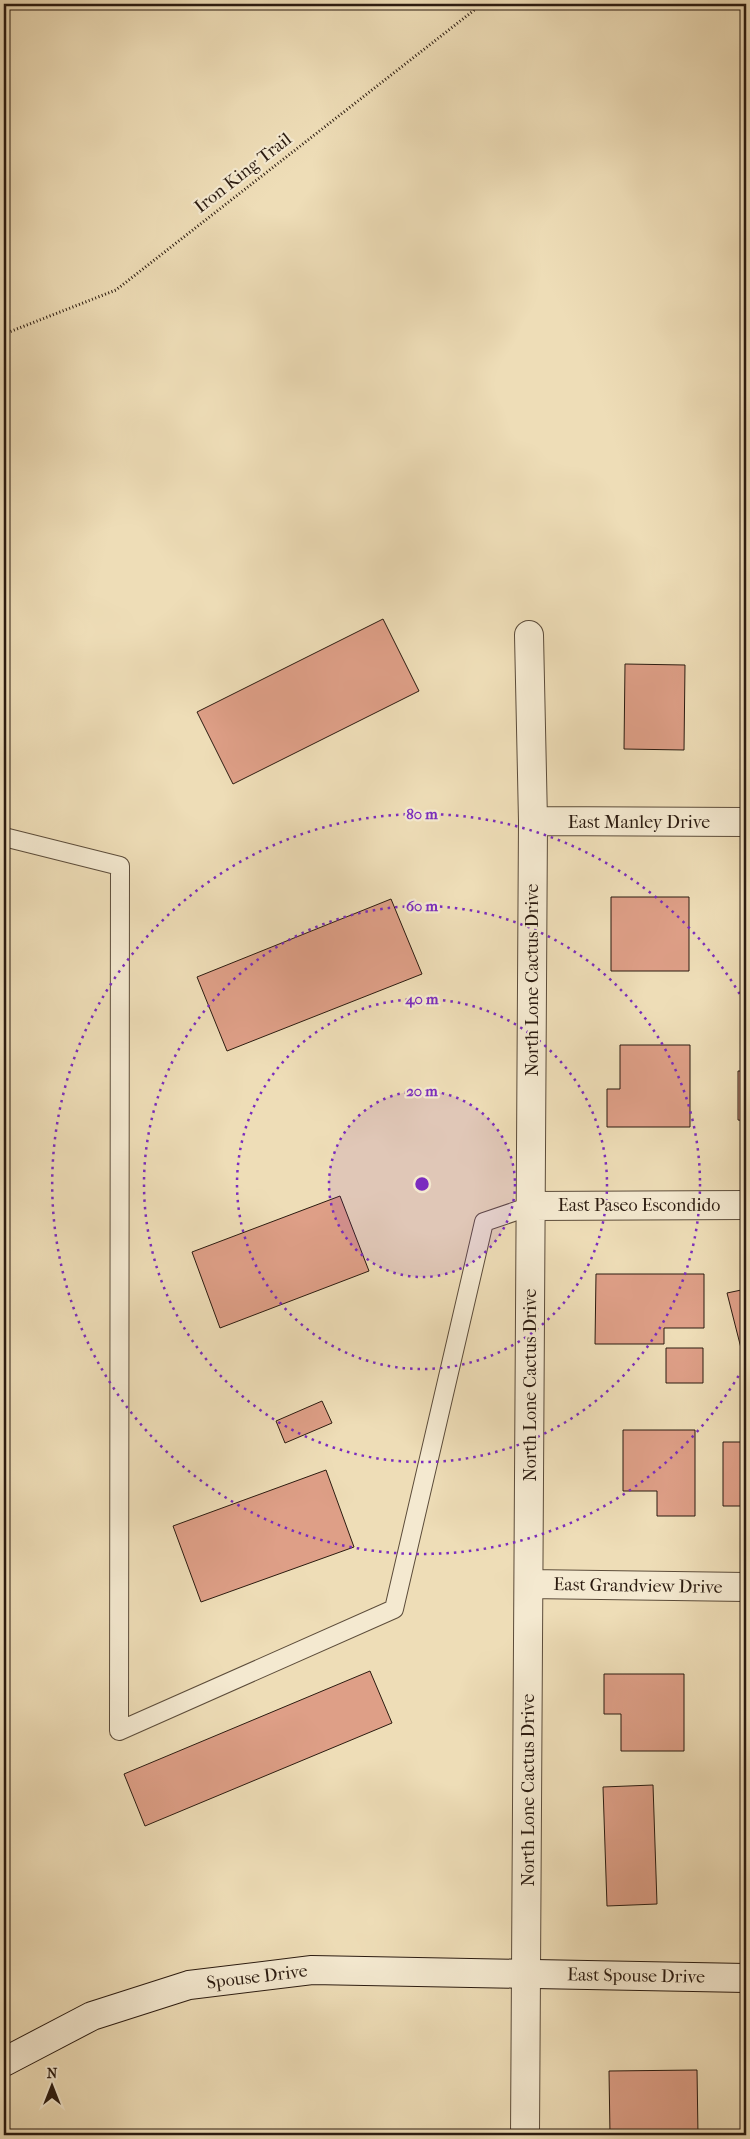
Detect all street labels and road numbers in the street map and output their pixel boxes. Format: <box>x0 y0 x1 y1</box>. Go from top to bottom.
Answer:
street label: Iron King Trail <box>190 129 296 217</box>
street label: East Manley Drive <box>568 812 710 833</box>
street label: North Lone Cactus Drive <box>522 883 543 1077</box>
street label: East Paseo Escondido <box>558 1195 720 1216</box>
street label: North Lone Cactus Drive <box>520 1288 541 1482</box>
street label: East Grandview Drive <box>553 1574 723 1598</box>
street label: North Lone Cactus Drive <box>518 1693 539 1887</box>
street label: Spouse Drive <box>205 1960 309 1994</box>
street label: East Spouse Drive <box>567 1964 705 1988</box>

